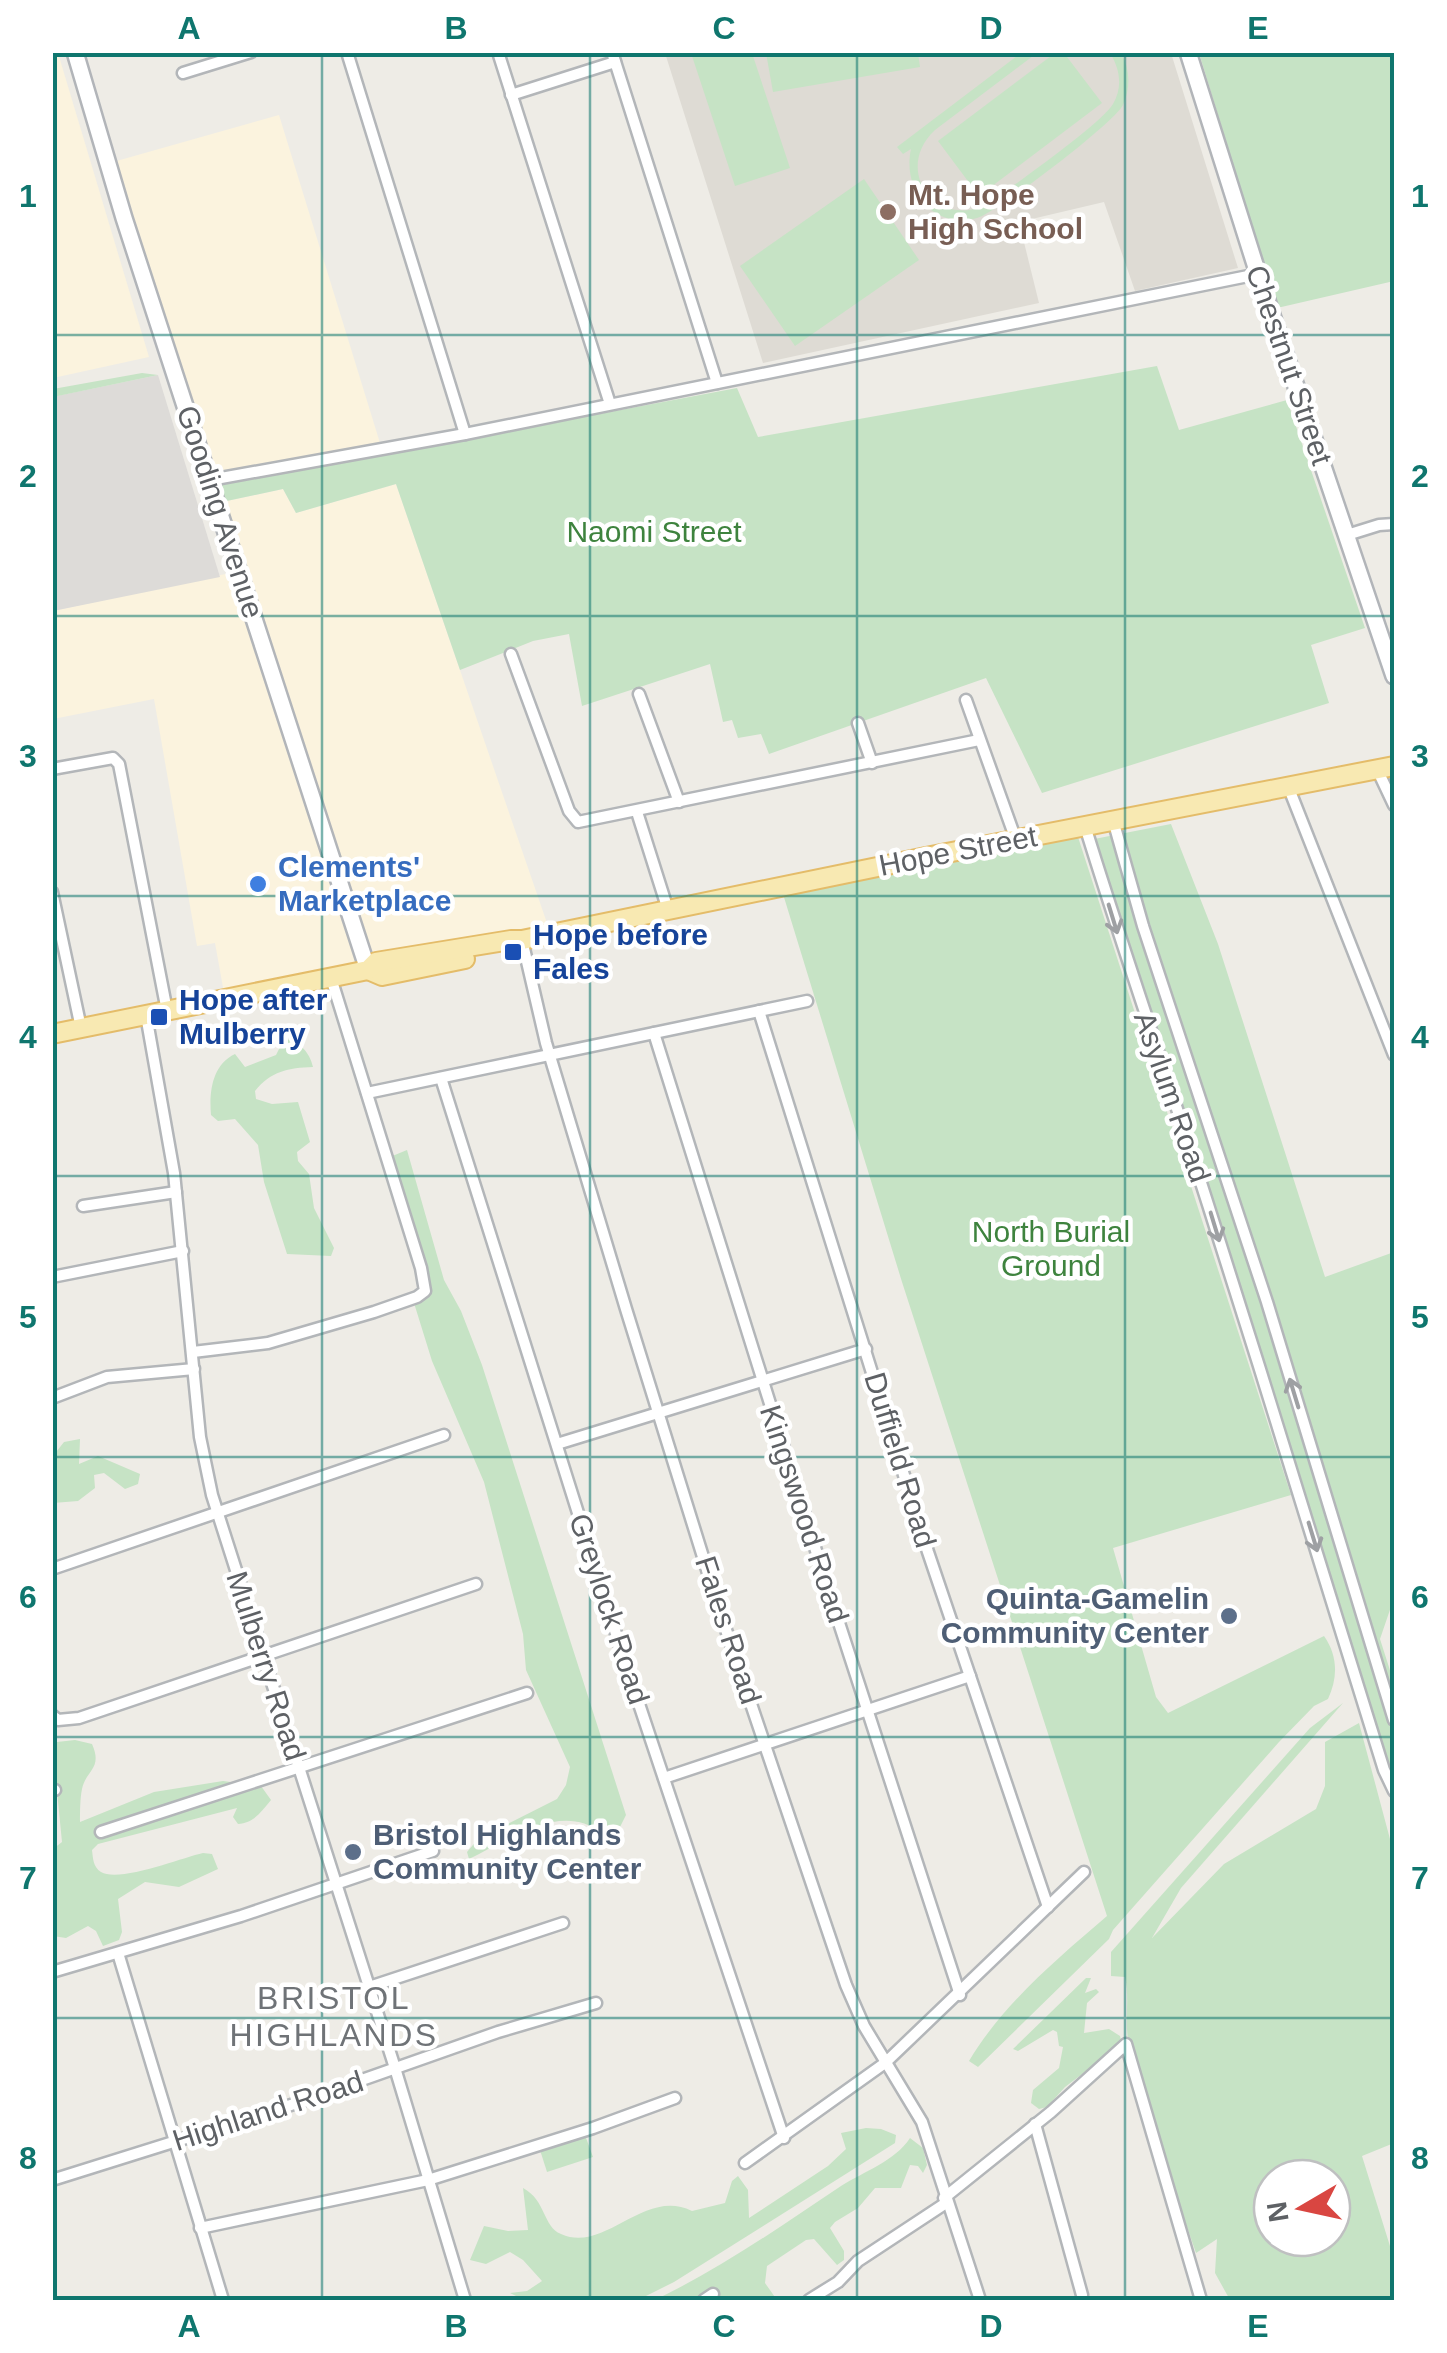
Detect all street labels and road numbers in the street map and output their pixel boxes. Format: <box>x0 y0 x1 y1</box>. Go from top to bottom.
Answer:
street label: Chestnut Street <box>1240 261 1339 469</box>
street label: Gooding Avenue <box>171 402 270 622</box>
street label: Hope Street <box>876 819 1040 882</box>
street label: Asylum Road <box>1128 1007 1217 1187</box>
street label: Duffield Road <box>858 1368 943 1551</box>
street label: Kingswood Road <box>754 1401 855 1627</box>
street label: Greylock Road <box>563 1509 656 1708</box>
street label: Fales Road <box>689 1552 768 1708</box>
street label: Mulberry Road <box>220 1567 313 1765</box>
street label: Highland Road <box>168 2064 367 2157</box>

